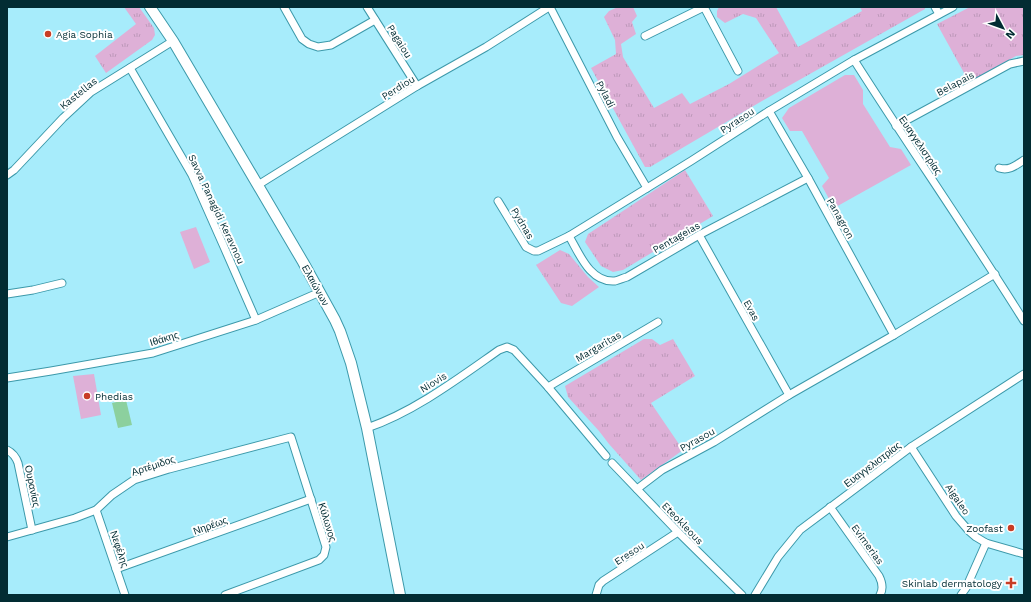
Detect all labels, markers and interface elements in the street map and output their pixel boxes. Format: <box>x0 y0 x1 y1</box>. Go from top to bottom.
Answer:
north arrow <box>983 8 1023 48</box>
street label: Pagaiou <box>385 22 414 60</box>
text: N <box>1003 27 1018 42</box>
marker: Agia Sophia <box>43 29 53 39</box>
place label: Agia Sophia <box>56 29 113 40</box>
street label: Belapais <box>935 69 976 98</box>
street label: Perdiou <box>380 73 417 102</box>
street label: Kastellas <box>58 75 99 112</box>
street label: Pyladi <box>594 79 617 110</box>
street label: Pyrasou <box>718 105 756 135</box>
street label: Ευαγγελιστρίας <box>897 114 944 177</box>
street label: Savva Panagidi Keravnou <box>186 153 247 266</box>
street label: Panagron <box>825 196 856 241</box>
street label: Pydnas <box>509 206 536 241</box>
street label: Pentageias <box>651 220 702 255</box>
street label: Ελαιώνων <box>300 263 331 308</box>
street label: Evas <box>741 298 762 323</box>
street label: Ιθάκης <box>148 329 180 348</box>
street label: Margaritas <box>573 329 623 364</box>
street label: Niovis <box>418 370 449 395</box>
marker: Phedias <box>82 391 92 401</box>
place label: Phedias <box>95 391 133 402</box>
street label: Pyrasou <box>678 425 717 454</box>
street label: Ευαγγελιστρίας <box>842 439 903 489</box>
street label: Αρτέμιδος <box>130 453 176 478</box>
street label: Ουρανίας <box>23 464 42 508</box>
street label: Aigaleo <box>943 482 972 517</box>
street label: Eteokleous <box>660 500 705 547</box>
street label: Κύλωνος <box>316 501 339 543</box>
street label: Νηρέως <box>192 514 229 537</box>
street label: Evimerias <box>849 522 886 566</box>
place label: Zoofast <box>966 523 1004 534</box>
marker: Zoofast <box>1006 523 1016 533</box>
street label: Νεφέλης <box>108 529 131 569</box>
street label: Eresou <box>612 540 646 567</box>
marker: Skinlab dermatology <box>1005 577 1017 589</box>
place label: Skinlab dermatology <box>902 578 1003 589</box>

